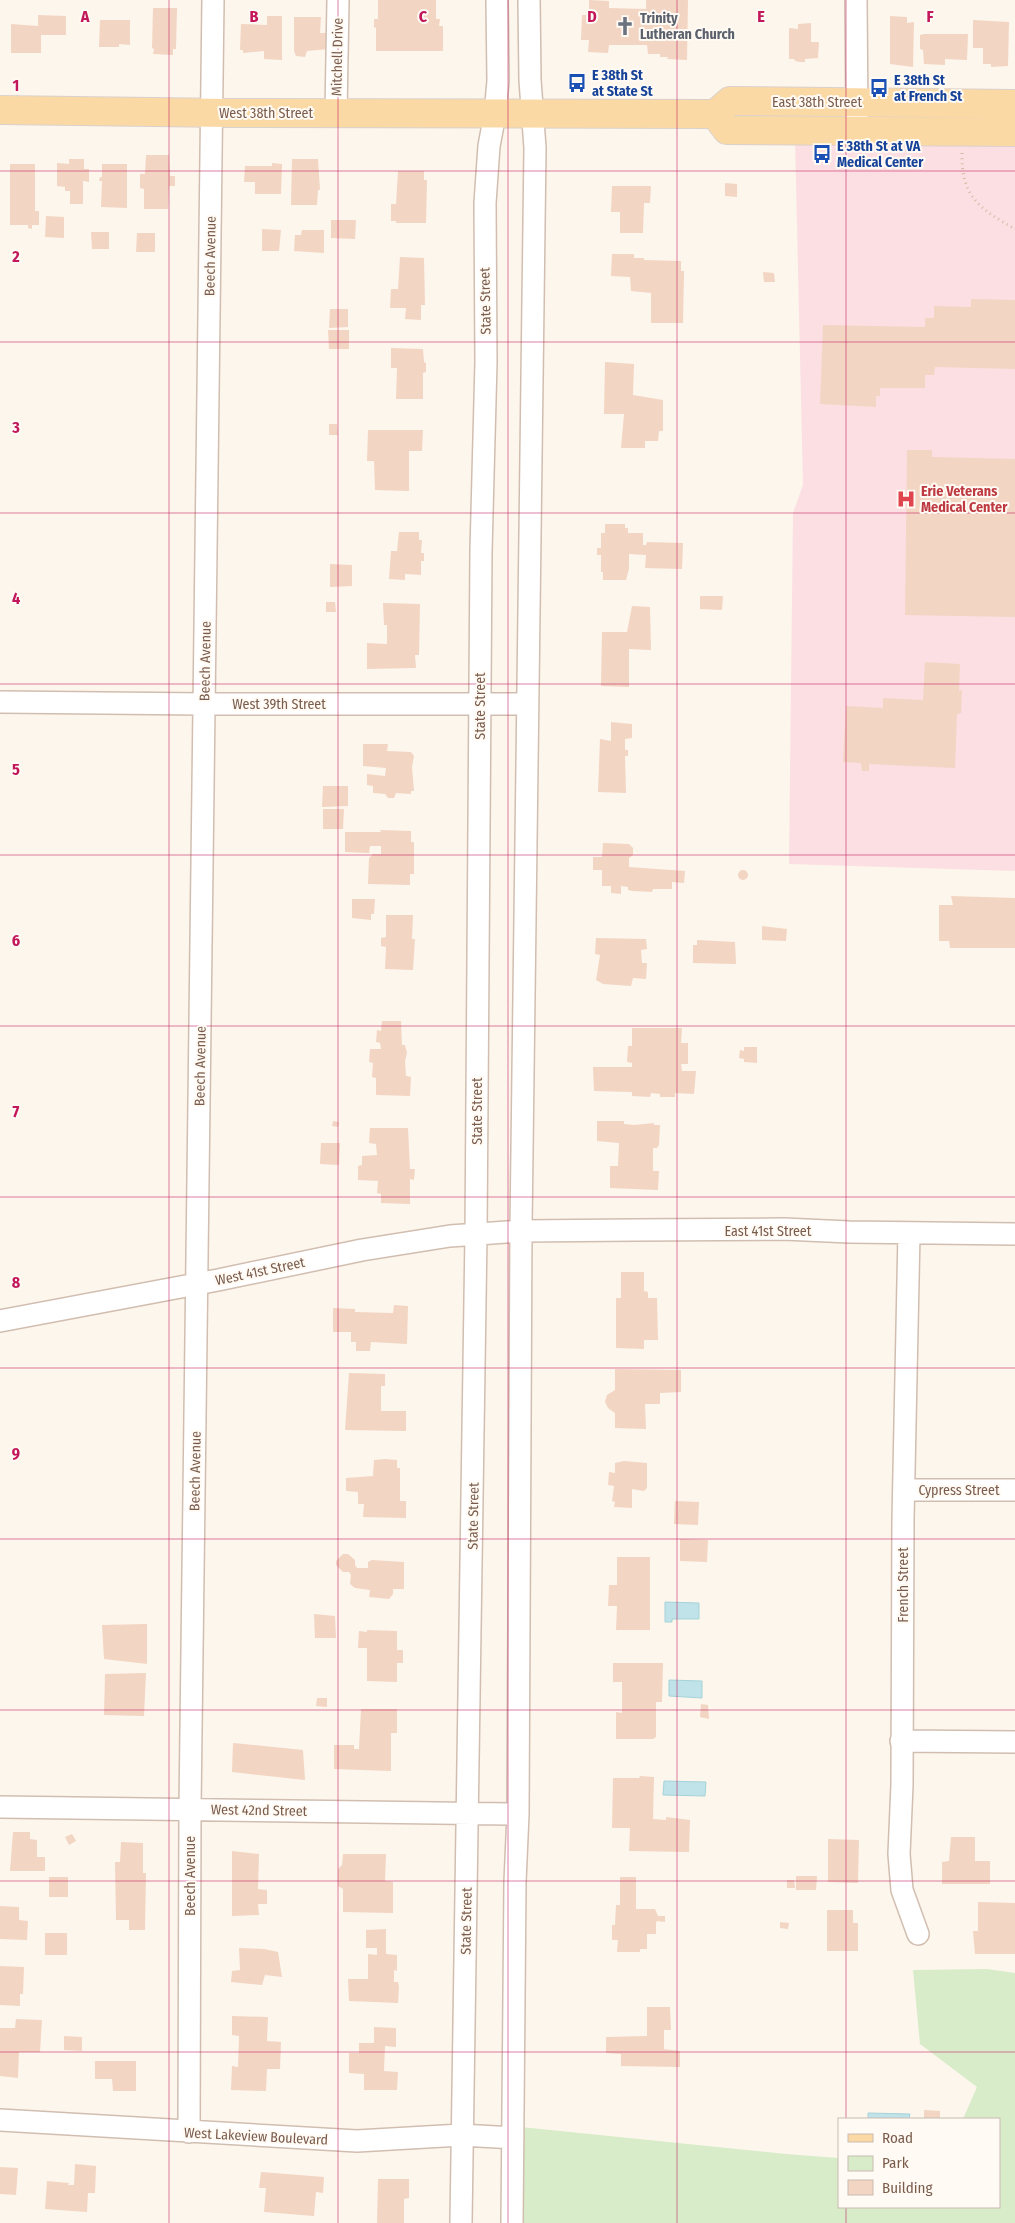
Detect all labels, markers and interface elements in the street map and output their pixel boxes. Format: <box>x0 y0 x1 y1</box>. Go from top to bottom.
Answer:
text: A <box>80 7 90 26</box>
text: B <box>250 7 259 26</box>
text: C <box>419 7 428 26</box>
text: D <box>587 7 597 26</box>
text: E <box>757 7 765 26</box>
text: F <box>926 7 934 26</box>
place label: Trinity Lutheran Church <box>640 10 735 43</box>
church icon: Trinity Lutheran Church <box>614 15 636 37</box>
street label: Mitchell Drive <box>328 18 347 96</box>
place label: E 38th St at State St <box>592 67 654 100</box>
bus stop icon: E 38th St at State St <box>566 72 588 94</box>
place label: E 38th St at French St <box>894 72 963 105</box>
text: 1 <box>13 76 19 95</box>
bus stop icon: E 38th St at French St <box>868 77 890 99</box>
street label: East 38th Street <box>772 94 862 111</box>
street label: West 38th Street <box>219 105 313 122</box>
place label: E 38th St at VA Medical Center <box>837 138 924 171</box>
bus stop icon: E 38th St at VA Medical Center <box>811 143 833 165</box>
street label: Beech Avenue <box>201 216 220 296</box>
text: 2 <box>11 247 20 266</box>
street label: State Street <box>476 267 495 335</box>
text: 3 <box>11 418 20 437</box>
place label: Erie Veterans Medical Center <box>921 483 1008 516</box>
hospital icon: Erie Veterans Medical Center <box>895 488 917 510</box>
text: 4 <box>12 589 20 608</box>
street label: Beech Avenue <box>196 621 215 701</box>
street label: State Street <box>472 672 489 740</box>
street label: West 39th Street <box>232 696 326 713</box>
text: 5 <box>12 760 20 779</box>
text: 6 <box>12 931 20 950</box>
street label: Beech Avenue <box>191 1026 210 1106</box>
street label: State Street <box>469 1077 486 1145</box>
text: 7 <box>13 1102 20 1121</box>
street label: East 41st Street <box>725 1223 812 1240</box>
street label: West 41st Street <box>214 1254 307 1289</box>
text: 8 <box>12 1273 21 1292</box>
street label: Beech Avenue <box>186 1431 205 1511</box>
text: 9 <box>12 1444 20 1463</box>
street label: State Street <box>464 1482 483 1550</box>
street label: Cypress Street <box>918 1482 1000 1499</box>
street label: French Street <box>895 1547 912 1623</box>
street label: West 42nd Street <box>211 1801 308 1820</box>
street label: Beech Avenue <box>182 1836 199 1916</box>
street label: State Street <box>457 1887 476 1955</box>
legend <box>838 2118 1000 2208</box>
street label: West Lakeview Boulevard <box>184 2124 328 2149</box>
text: Road <box>882 2129 913 2147</box>
text: Park <box>882 2154 909 2172</box>
text: Building <box>882 2179 933 2197</box>

